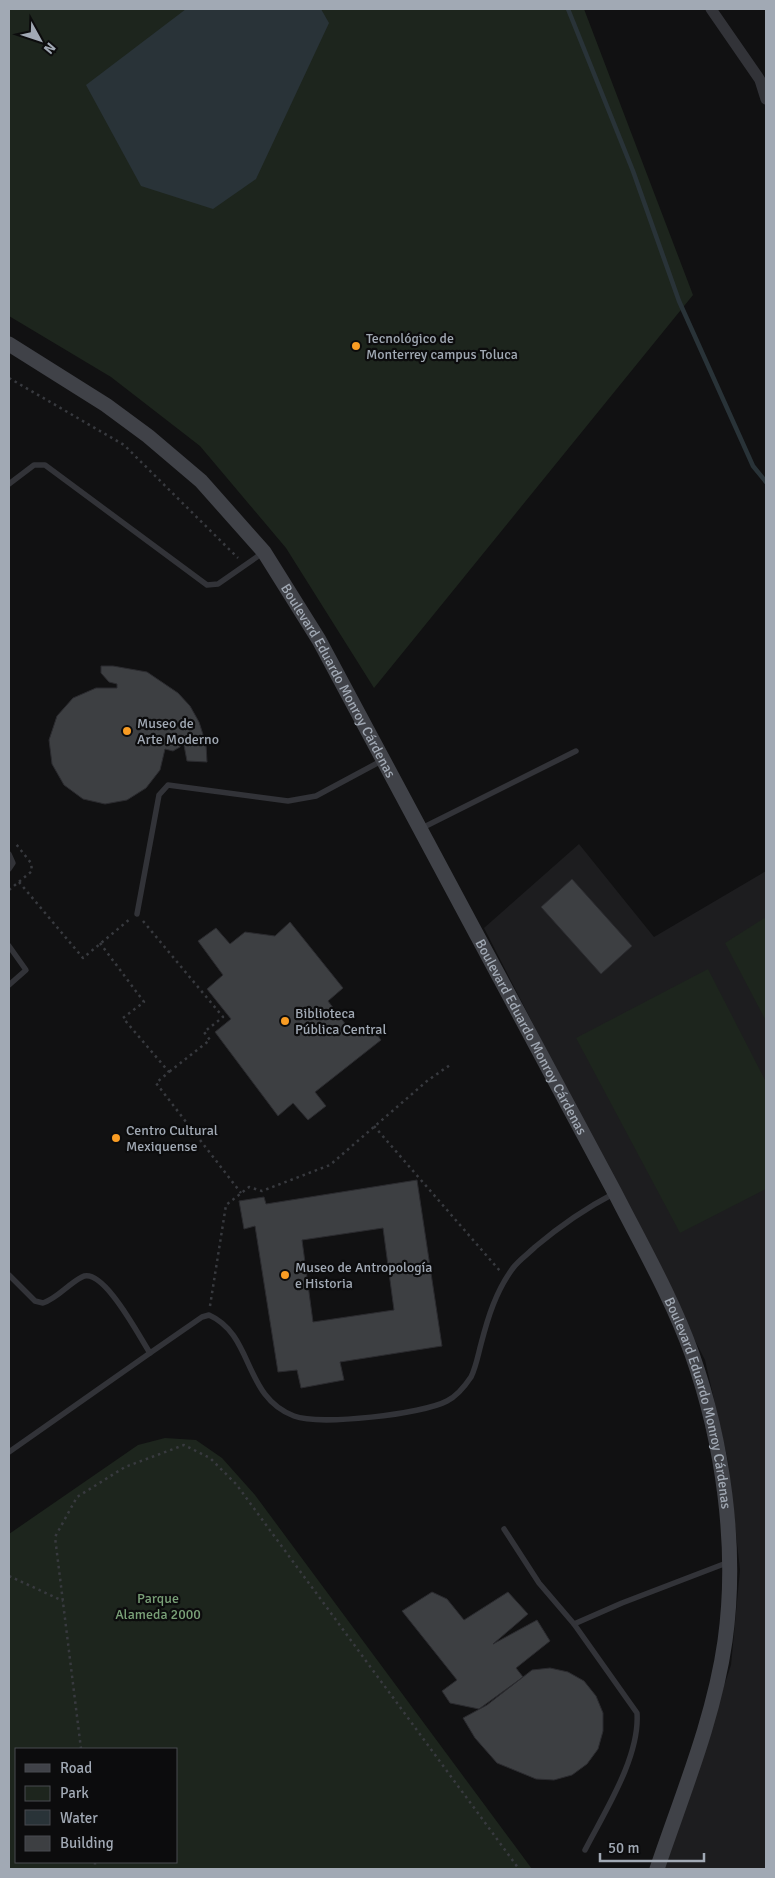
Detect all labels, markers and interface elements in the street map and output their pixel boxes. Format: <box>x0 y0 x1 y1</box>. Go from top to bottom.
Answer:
north arrow <box>15 15 65 65</box>
text: N <box>40 39 59 57</box>
place label: Tecnológico de Monterrey campus Toluca <box>366 330 518 363</box>
marker: Tecnológico de Monterrey campus Toluca <box>350 340 362 352</box>
street label: Boulevard Eduardo Monroy Cárdenas <box>277 581 399 781</box>
place label: Museo de Arte Moderno <box>137 715 219 748</box>
marker: Museo de Arte Moderno <box>121 725 133 737</box>
street label: Boulevard Eduardo Monroy Cárdenas <box>472 936 590 1138</box>
place label: Biblioteca Pública Central <box>295 1005 387 1038</box>
marker: Biblioteca Pública Central <box>279 1015 291 1027</box>
place label: Centro Cultural Mexiquense <box>126 1122 218 1155</box>
marker: Centro Cultural Mexiquense <box>110 1132 122 1144</box>
place label: Museo de Antropología e Historia <box>295 1259 432 1292</box>
marker: Museo de Antropología e Historia <box>279 1269 291 1281</box>
street label: Boulevard Eduardo Monroy Cárdenas <box>660 1295 734 1510</box>
park label: Parque Alameda 2000 <box>115 1590 201 1623</box>
legend <box>15 1748 178 1863</box>
text: Road <box>60 1759 92 1777</box>
text: Park <box>60 1784 89 1802</box>
text: Water <box>60 1809 98 1827</box>
scale bar <box>600 1830 704 1862</box>
text: Building <box>60 1834 114 1852</box>
text: 50 m <box>608 1839 639 1857</box>

